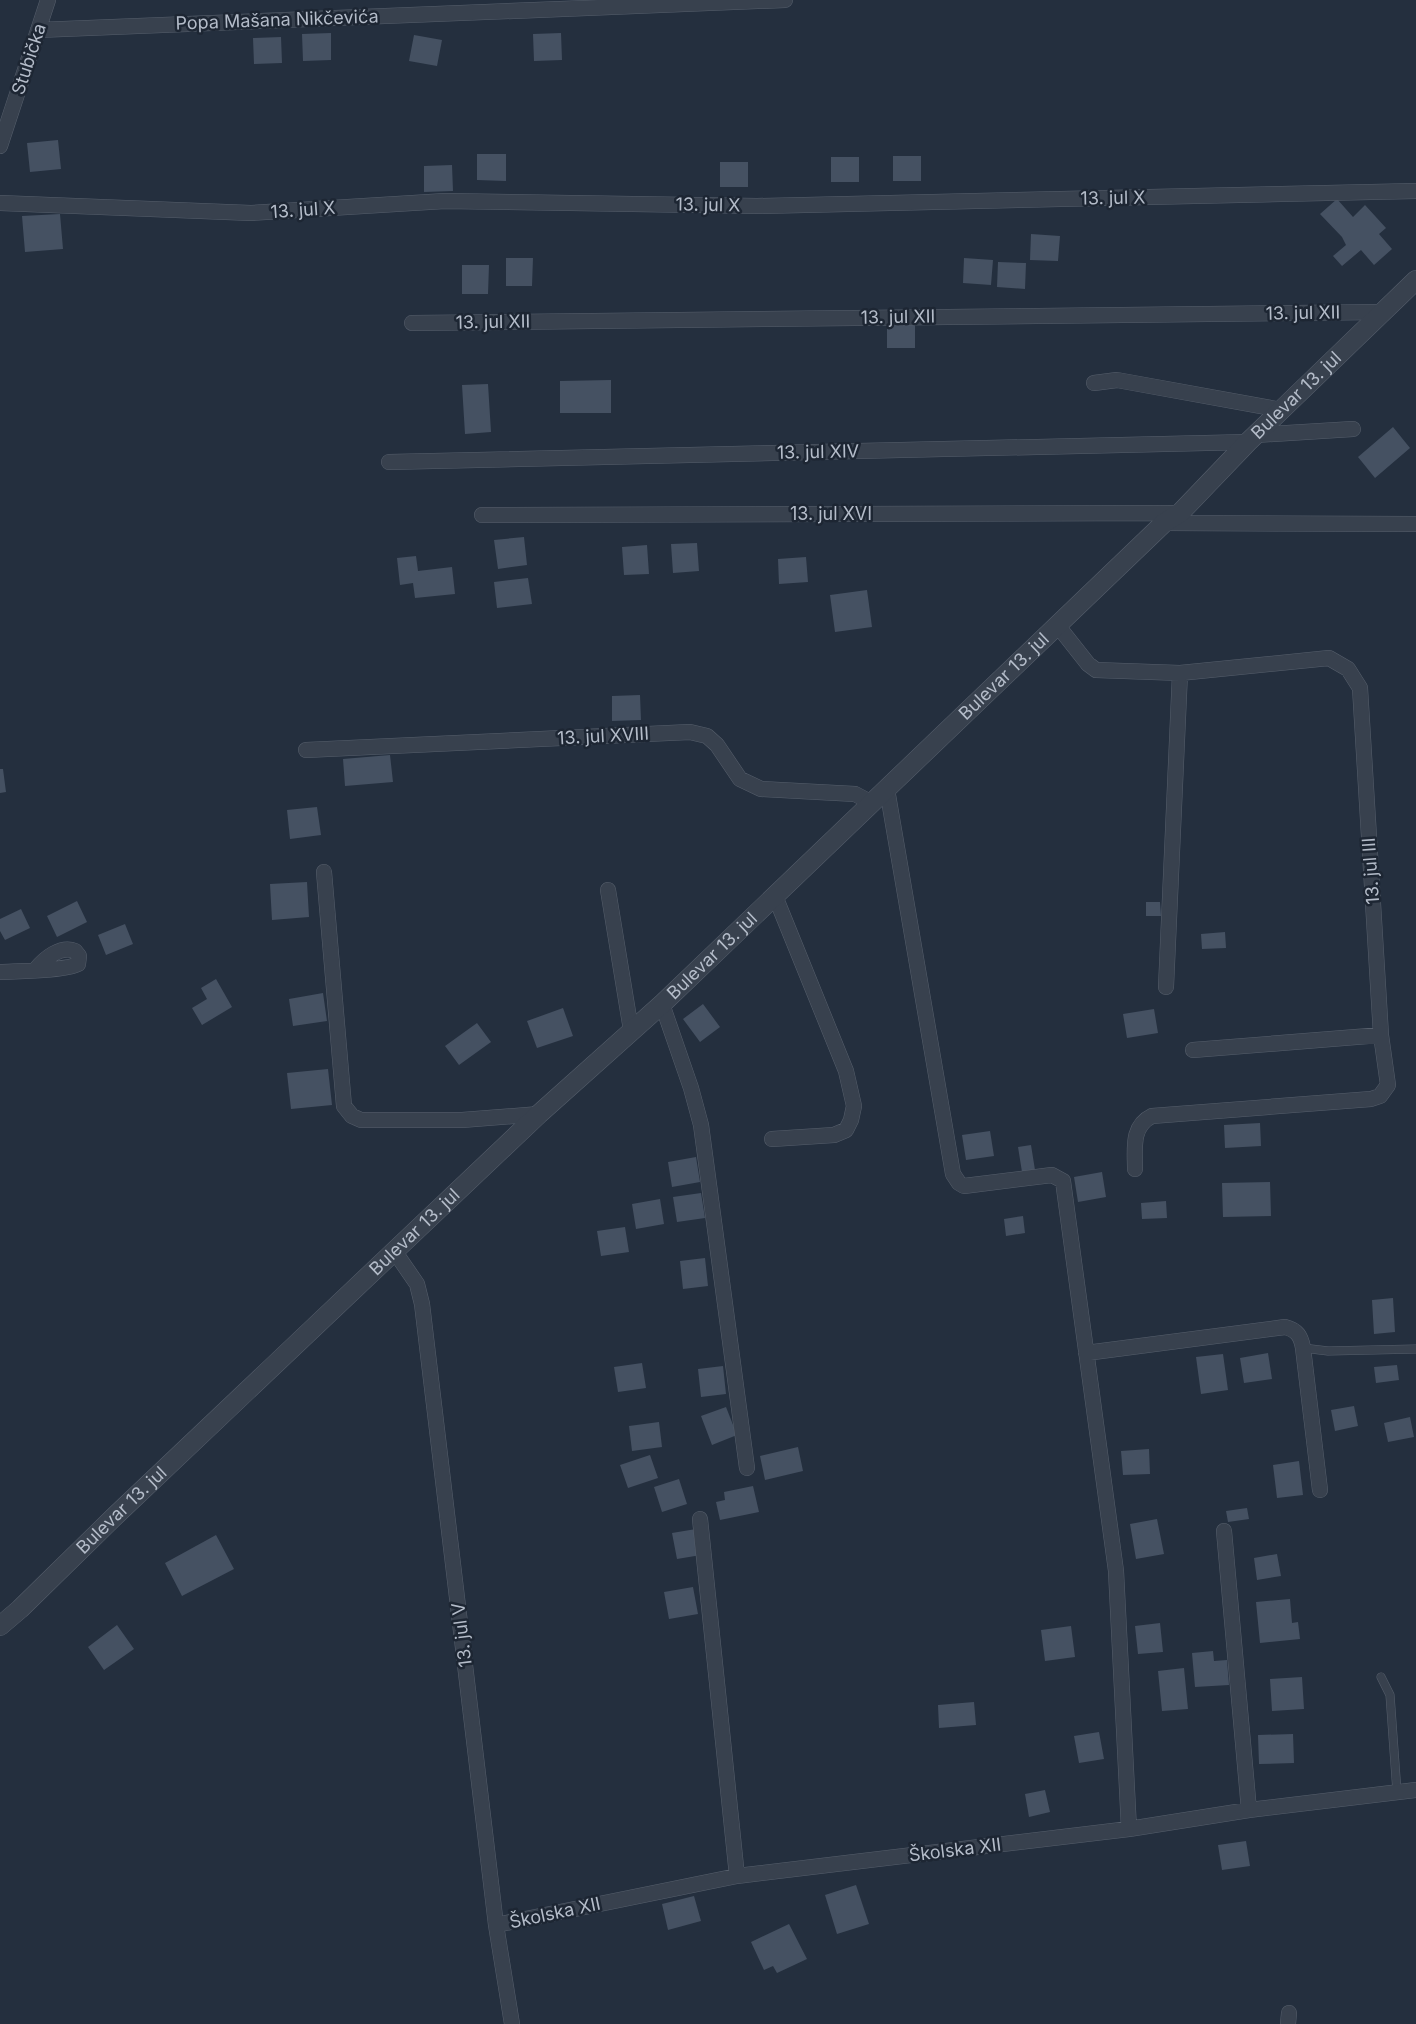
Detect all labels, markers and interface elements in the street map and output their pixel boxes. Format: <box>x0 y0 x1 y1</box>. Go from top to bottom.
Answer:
street label: Popa Mašana Nikčevića <box>175 5 379 34</box>
street label: Stubička <box>7 21 50 97</box>
street label: 13. jul X <box>1080 186 1146 209</box>
street label: 13. jul X <box>675 193 741 216</box>
street label: 13. jul X <box>270 197 336 222</box>
street label: 13. jul XII <box>1265 301 1340 324</box>
street label: 13. jul XII <box>860 305 935 328</box>
street label: 13. jul XII <box>455 310 530 333</box>
street label: Bulevar 13. jul <box>1247 347 1345 443</box>
street label: 13. jul XIV <box>777 440 859 463</box>
street label: 13. jul XVI <box>790 503 872 524</box>
street label: Bulevar 13. jul <box>954 628 1053 724</box>
street label: 13. jul XVIII <box>557 723 649 748</box>
street label: 13. jul III <box>1358 837 1383 905</box>
street label: Bulevar 13. jul <box>662 908 761 1003</box>
street label: Bulevar 13. jul <box>365 1184 464 1279</box>
street label: Bulevar 13. jul <box>72 1462 171 1558</box>
street label: 13. jul V <box>447 1601 476 1669</box>
street label: Školska XII <box>908 1832 1002 1866</box>
street label: Školska XII <box>507 1892 602 1932</box>

